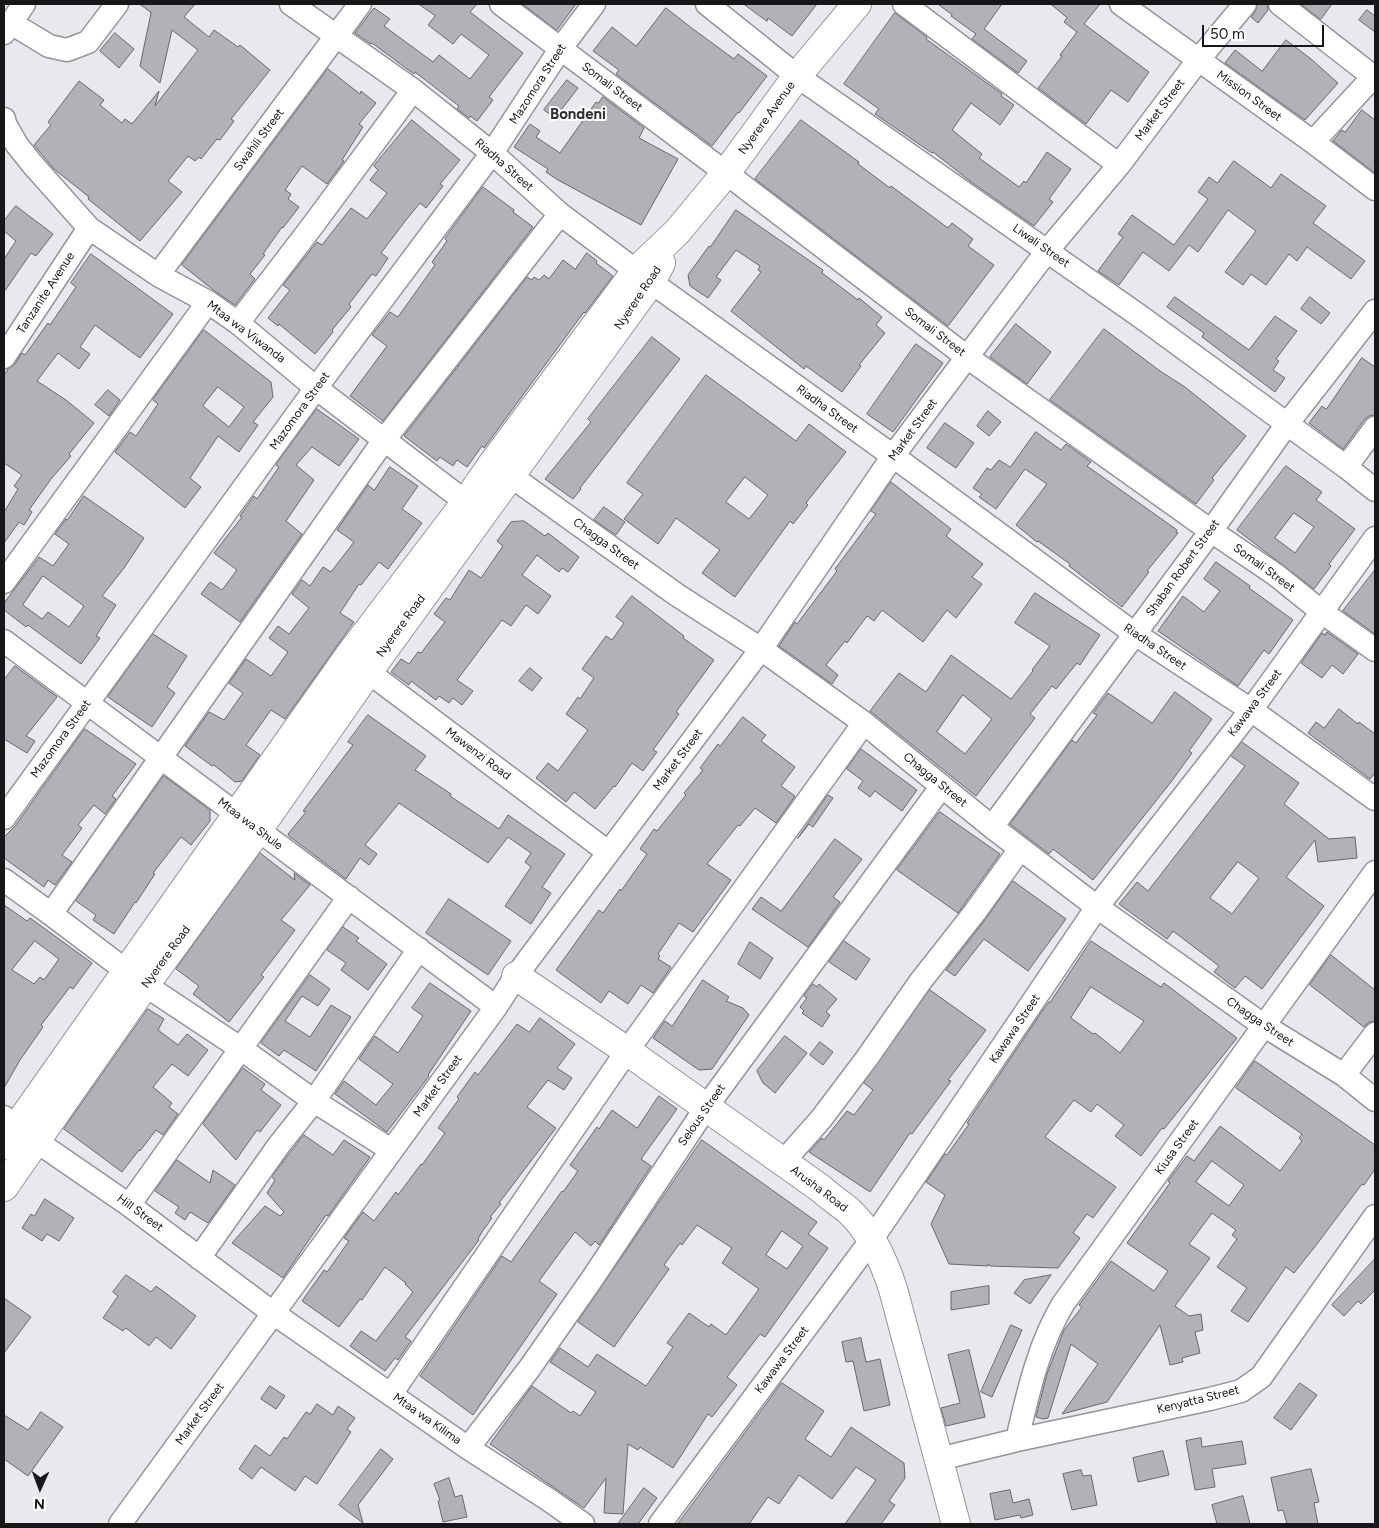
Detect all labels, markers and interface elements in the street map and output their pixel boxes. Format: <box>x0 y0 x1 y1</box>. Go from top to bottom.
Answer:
scale bar <box>1204 15 1326 47</box>
text: 50 m <box>1210 25 1245 43</box>
street label: Mazomora Street <box>507 41 569 127</box>
street label: Somali Street <box>579 59 645 115</box>
street label: Mission Street <box>1214 68 1284 124</box>
street label: Market Street <box>1132 76 1188 144</box>
street label: Nyerere Avenue <box>736 79 798 157</box>
street label: Swahili Street <box>231 106 287 174</box>
district label: Bondeni <box>550 106 606 124</box>
street label: Riadha Street <box>472 136 536 194</box>
street label: Liwali Street <box>1010 221 1072 271</box>
street label: Tanzanite Avenue <box>14 249 78 337</box>
street label: Nyerere Road <box>611 263 665 333</box>
street label: Mtaa wa Viwanda <box>204 298 288 366</box>
street label: Somali Street <box>902 304 968 360</box>
street label: Mazomora Street <box>267 369 333 453</box>
street label: Riadha Street <box>793 382 861 436</box>
street label: Market Street <box>886 396 940 464</box>
street label: Chagga Street <box>570 515 642 573</box>
street label: Shaban Robert Street <box>1143 517 1223 619</box>
street label: Somali Street <box>1230 541 1298 595</box>
street label: Nyerere Road <box>373 592 429 660</box>
street label: Riadha Street <box>1121 621 1189 673</box>
street label: Kawawa Street <box>1225 667 1285 739</box>
street label: Mazomora Street <box>28 697 94 781</box>
street label: Mawenzi Road <box>443 725 513 783</box>
street label: Market Street <box>650 726 706 794</box>
street label: Chagga Street <box>900 750 970 810</box>
street label: Mtaa wa Shule <box>214 795 286 853</box>
street label: Nyerere Road <box>138 923 194 991</box>
street label: Kawawa Street <box>987 992 1043 1066</box>
street label: Chagga Street <box>1224 994 1296 1050</box>
street label: Market Street <box>411 1052 465 1120</box>
street label: Selous Street <box>675 1081 729 1149</box>
street label: Kiusa Street <box>1152 1116 1202 1178</box>
street label: Arusha Road <box>788 1163 850 1215</box>
street label: Hill Street <box>114 1191 166 1235</box>
street label: Kawawa Street <box>752 1324 812 1396</box>
street label: Market Street <box>173 1380 227 1448</box>
street label: Kenyatta Street <box>1155 1383 1241 1417</box>
street label: Mtaa wa Kilima <box>390 1390 464 1448</box>
north arrow <box>15 1463 65 1513</box>
text: N <box>34 1495 45 1512</box>

